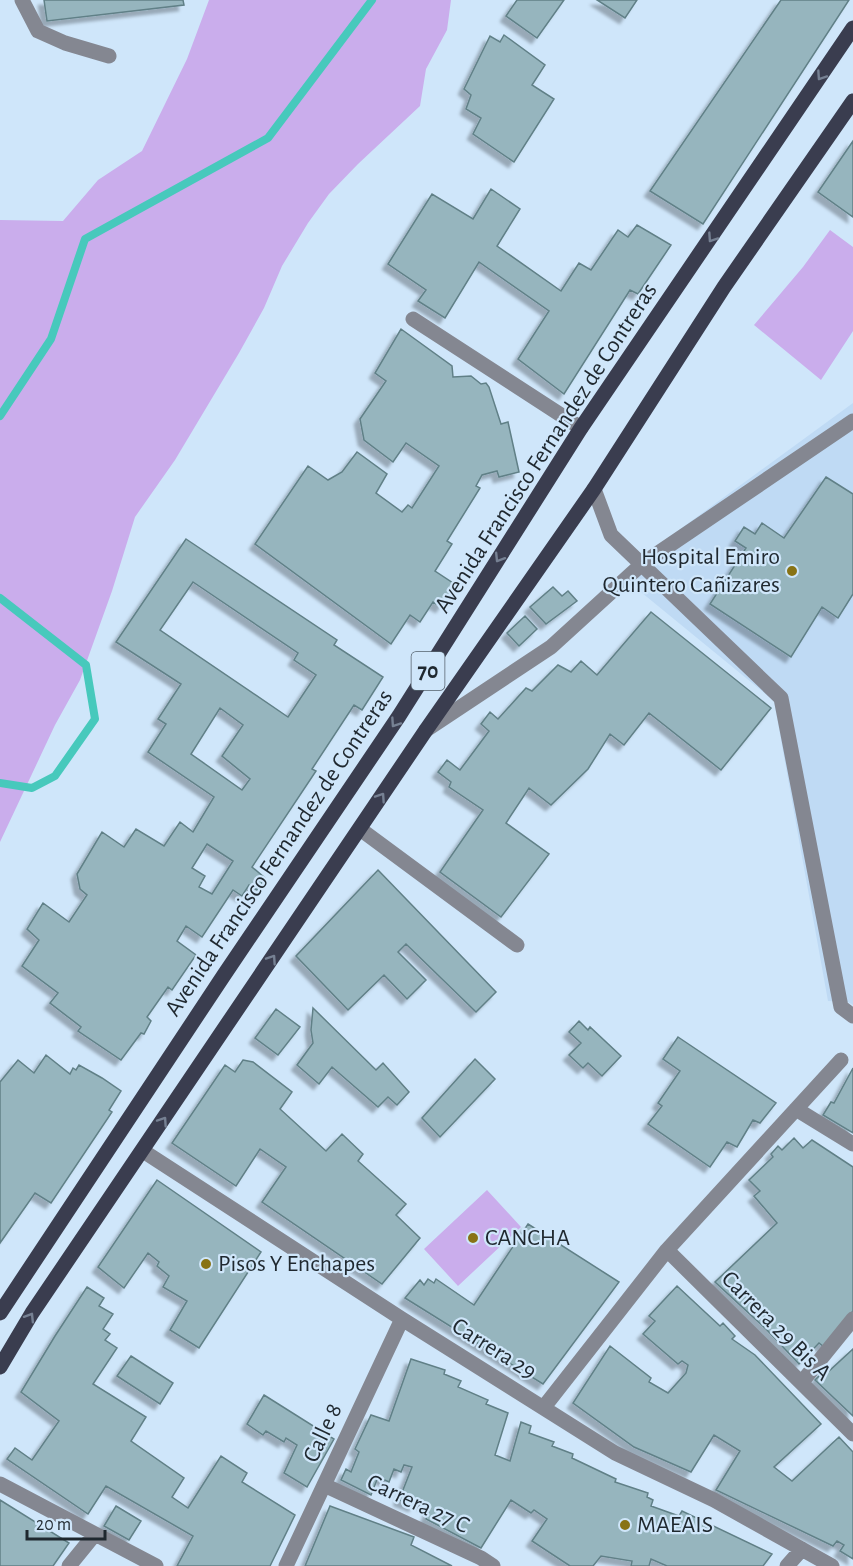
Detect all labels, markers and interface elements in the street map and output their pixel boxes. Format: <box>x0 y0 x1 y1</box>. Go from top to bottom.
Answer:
one-way arrow <box>817 70 828 81</box>
one-way arrow <box>708 231 719 242</box>
street label: Avenida Francisco Fernandez de Contreras <box>430 279 662 617</box>
place label: Hospital Emiro Quintero Cañizares <box>602 545 780 597</box>
one-way arrow <box>495 552 507 562</box>
marker: Hospital Emiro Quintero Cañizares <box>785 564 799 578</box>
road number: 70 <box>412 652 444 690</box>
street label: Avenida Francisco Fernandez de Contreras <box>161 686 397 1020</box>
one-way arrow <box>391 716 402 727</box>
one-way arrow <box>374 793 385 804</box>
one-way arrow <box>265 955 276 966</box>
one-way arrow <box>156 1117 167 1128</box>
place label: CANCHA <box>485 1226 570 1250</box>
marker: CANCHA <box>466 1231 480 1245</box>
place label: Pisos Y Enchapes <box>218 1252 375 1276</box>
marker: Pisos Y Enchapes <box>199 1257 213 1271</box>
street label: Carrera 29 Bis A <box>717 1267 835 1385</box>
one-way arrow <box>23 1313 34 1324</box>
street label: Carrera 29 <box>448 1314 540 1384</box>
street label: Calle 8 <box>299 1400 347 1466</box>
street label: Carrera 27 C <box>363 1470 473 1538</box>
scale bar <box>27 1503 105 1541</box>
place label: MAEAIS <box>637 1513 713 1537</box>
text: 20 m <box>36 1516 71 1534</box>
marker: MAEAIS <box>618 1518 632 1532</box>

